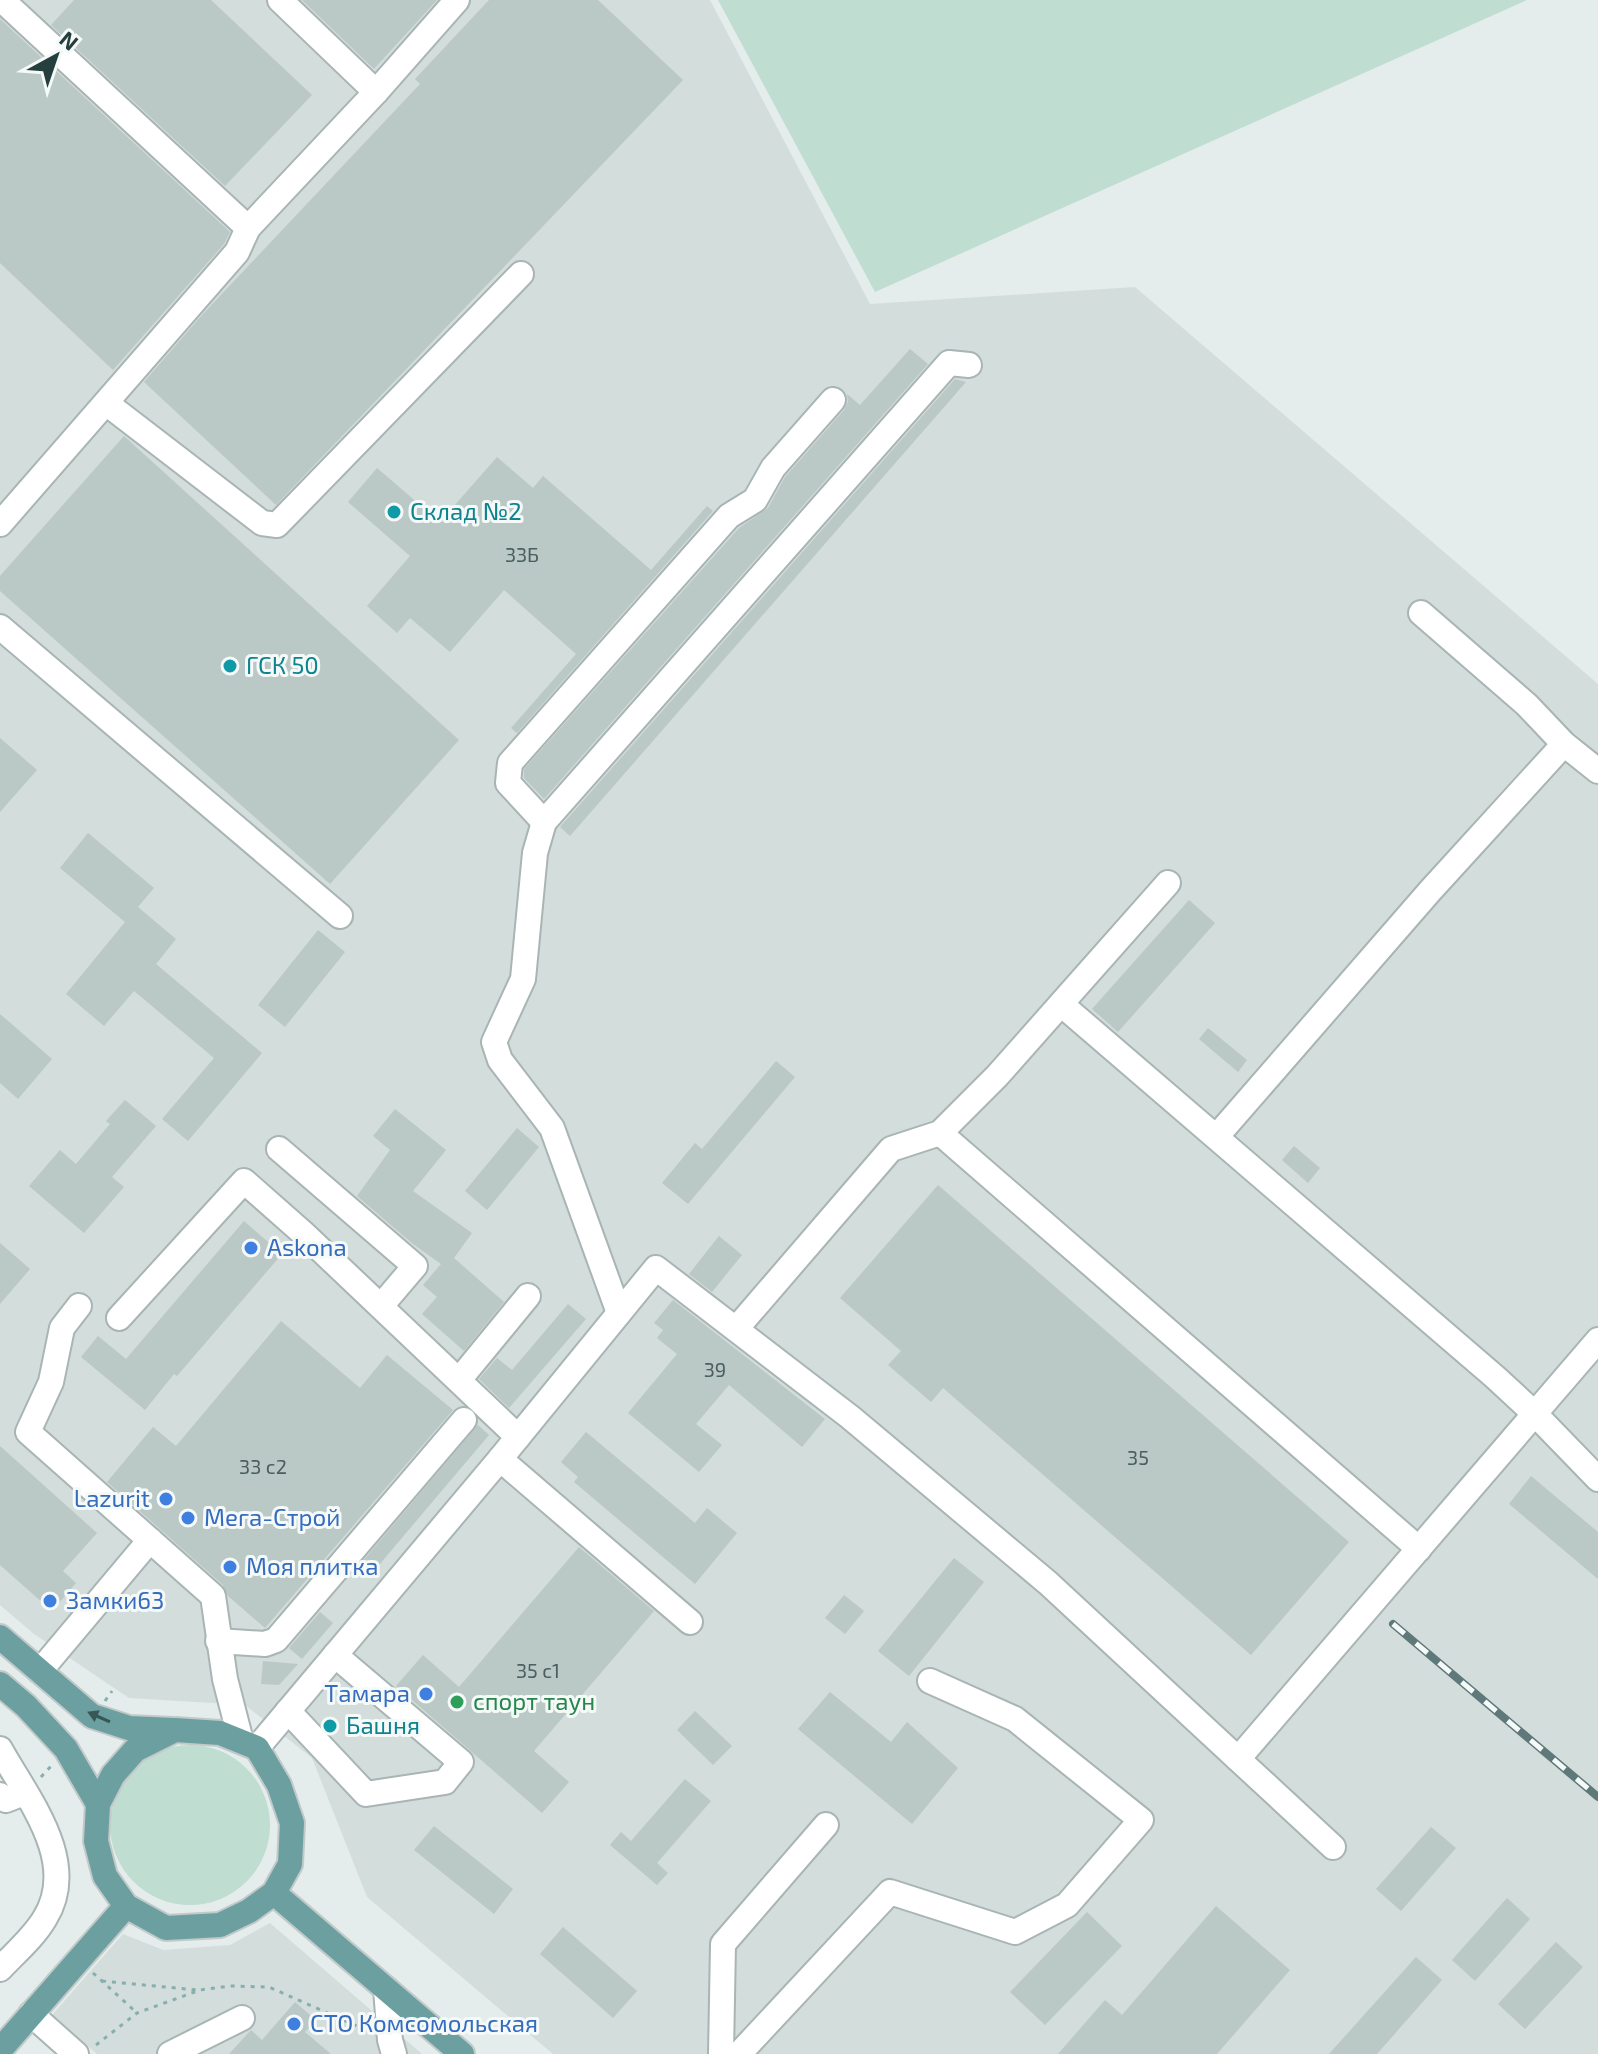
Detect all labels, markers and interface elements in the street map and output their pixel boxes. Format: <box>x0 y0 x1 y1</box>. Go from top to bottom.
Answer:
north arrow <box>16 16 96 96</box>
text: N <box>55 25 84 55</box>
place label: Склад №2 <box>410 496 522 525</box>
marker: Склад №2 <box>385 503 403 521</box>
house number: 33Б <box>505 542 539 566</box>
place label: ГСК 50 <box>246 650 319 679</box>
marker: ГСК 50 <box>221 657 239 675</box>
place label: Askona <box>267 1232 347 1261</box>
marker: Askona <box>242 1239 260 1257</box>
house number: 39 <box>704 1357 726 1381</box>
house number: 35 <box>1127 1445 1149 1469</box>
house number: 33 с2 <box>239 1454 287 1478</box>
place label: Lazurit <box>74 1483 150 1512</box>
marker: Lazurit <box>157 1490 175 1508</box>
place label: Мега-Строй <box>204 1502 340 1531</box>
marker: Мега-Строй <box>179 1509 197 1527</box>
place label: Моя плитка <box>246 1551 378 1580</box>
marker: Моя плитка <box>221 1558 239 1576</box>
place label: Замки63 <box>66 1585 164 1614</box>
marker: Замки63 <box>41 1592 59 1610</box>
house number: 35 с1 <box>516 1658 560 1682</box>
place label: Тамара <box>324 1678 410 1707</box>
marker: Тамара <box>417 1685 435 1703</box>
place label: спорт таун <box>473 1686 595 1716</box>
marker: спорт таун <box>448 1693 466 1711</box>
place label: Башня <box>346 1710 420 1739</box>
one-way arrow <box>88 1711 111 1724</box>
marker: Башня <box>321 1717 339 1735</box>
place label: СТО Комсомольская <box>310 2008 538 2037</box>
marker: СТО Комсомольская <box>285 2015 303 2033</box>

